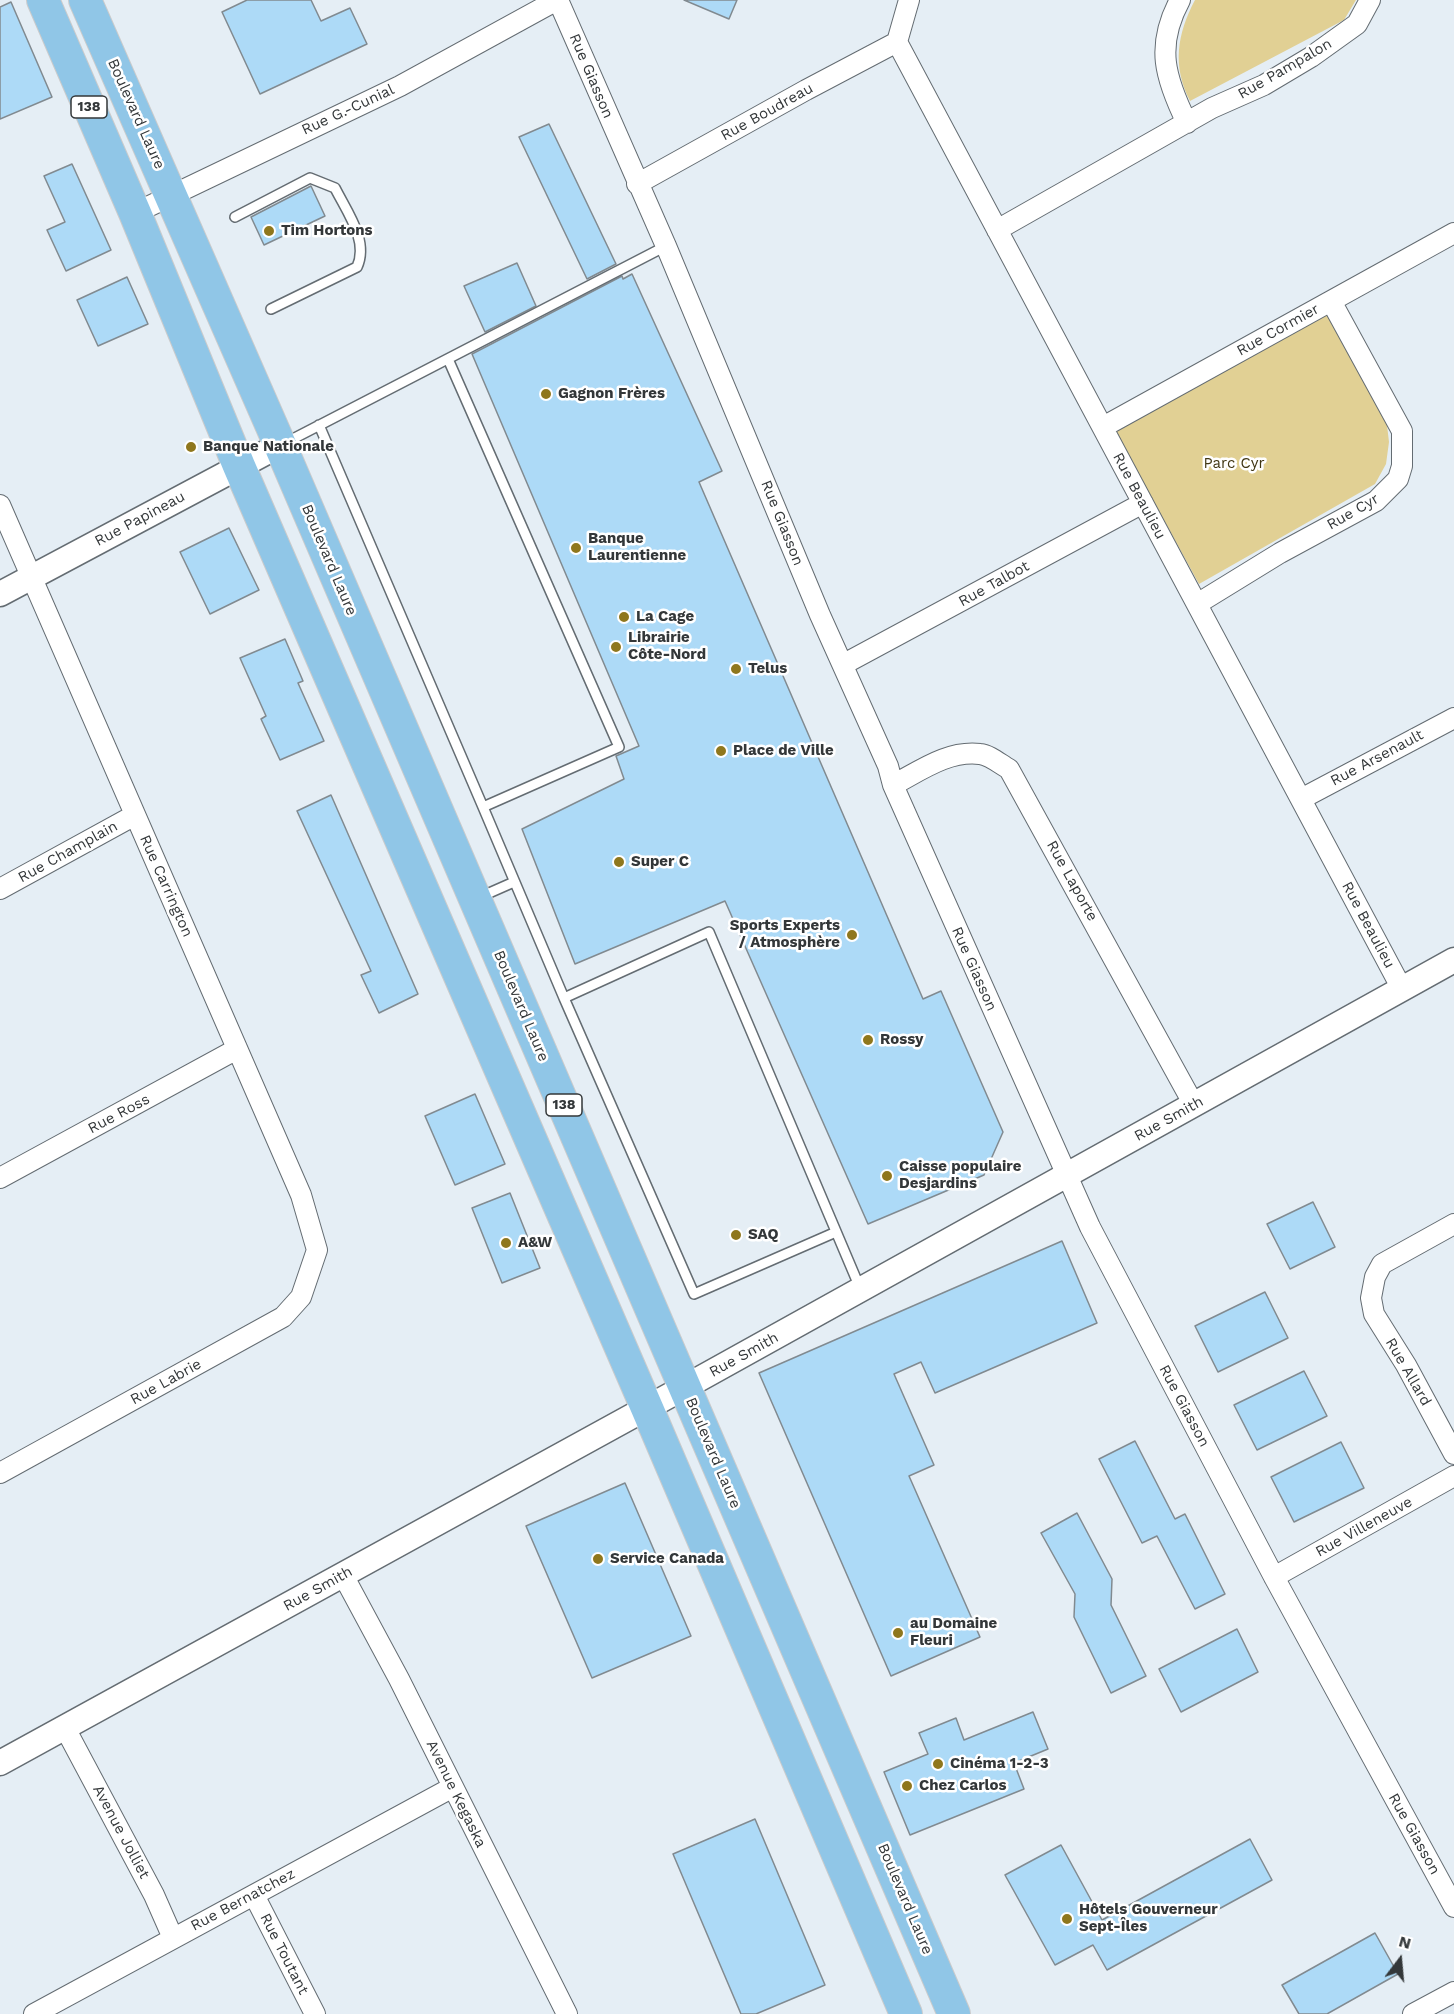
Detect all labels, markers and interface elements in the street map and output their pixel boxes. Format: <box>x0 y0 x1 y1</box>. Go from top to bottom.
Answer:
street label: Rue Giasson <box>565 31 617 121</box>
street label: Rue Pampalon <box>1235 35 1335 103</box>
street label: Boulevard Laure <box>104 56 168 172</box>
street label: Rue Boudreau <box>718 79 816 145</box>
street label: Rue G.-Cunial <box>299 81 397 139</box>
road number: 138 <box>71 96 107 118</box>
place label: Tim Hortons <box>281 222 373 240</box>
marker: Tim Hortons <box>262 224 276 238</box>
street label: Rue Cormier <box>1234 300 1322 360</box>
place label: Gagnon Frères <box>558 385 665 403</box>
marker: Gagnon Frères <box>539 387 553 401</box>
place label: Banque Nationale <box>203 438 334 456</box>
marker: Banque Nationale <box>184 440 198 454</box>
street label: Rue Beaulieu <box>1109 450 1169 542</box>
park label: Parc Cyr <box>1203 455 1265 473</box>
street label: Rue Giasson <box>757 478 807 568</box>
street label: Rue Papineau <box>92 488 188 550</box>
street label: Rue Cyr <box>1324 490 1382 534</box>
street label: Boulevard Laure <box>298 502 360 618</box>
place label: Banque Laurentienne <box>588 530 686 565</box>
marker: Banque Laurentienne <box>569 541 583 555</box>
street label: Rue Talbot <box>956 557 1032 611</box>
place label: La Cage <box>636 608 694 626</box>
marker: La Cage <box>617 610 631 624</box>
place label: Librairie Côte-Nord <box>628 629 706 664</box>
marker: Librairie Côte-Nord <box>609 640 623 654</box>
place label: Telus <box>748 660 787 678</box>
marker: Telus <box>729 662 743 676</box>
street label: Rue Arsenault <box>1327 726 1427 790</box>
place label: Place de Ville <box>733 742 834 760</box>
marker: Place de Ville <box>714 744 728 758</box>
street label: Rue Champlain <box>15 817 121 887</box>
street label: Rue Carrington <box>135 832 197 940</box>
street label: Rue Laporte <box>1042 838 1102 924</box>
place label: Super C <box>631 853 689 871</box>
marker: Super C <box>612 855 626 869</box>
street label: Rue Beaulieu <box>1338 879 1398 971</box>
place label: Sports Experts / Atmosphère <box>730 917 840 952</box>
street label: Rue Giasson <box>947 924 1001 1014</box>
marker: Sports Experts / Atmosphère <box>845 928 859 942</box>
street label: Boulevard Laure <box>490 948 552 1064</box>
place label: Rossy <box>880 1031 923 1049</box>
marker: Rossy <box>861 1033 875 1047</box>
street label: Rue Ross <box>85 1090 153 1138</box>
street label: Rue Smith <box>1131 1093 1207 1145</box>
road number: 138 <box>546 1094 582 1116</box>
place label: Caisse populaire Desjardins <box>899 1158 1021 1193</box>
marker: Caisse populaire Desjardins <box>880 1169 894 1183</box>
place label: SAQ <box>748 1226 778 1244</box>
marker: SAQ <box>729 1228 743 1242</box>
place label: A&W <box>518 1234 552 1252</box>
marker: A&W <box>499 1236 513 1250</box>
street label: Rue Smith <box>706 1329 782 1381</box>
street label: Rue Allard <box>1381 1335 1435 1409</box>
street label: Rue Labrie <box>127 1355 205 1409</box>
street label: Rue Giasson <box>1155 1362 1213 1450</box>
street label: Boulevard Laure <box>682 1395 744 1511</box>
street label: Rue Villeneuve <box>1312 1493 1416 1561</box>
place label: Service Canada <box>610 1550 724 1568</box>
marker: Service Canada <box>591 1552 605 1566</box>
street label: Rue Smith <box>280 1563 356 1615</box>
place label: au Domaine Fleuri <box>910 1615 997 1650</box>
marker: au Domaine Fleuri <box>891 1626 905 1640</box>
street label: Avenue Kegaska <box>422 1737 490 1851</box>
place label: Cinéma 1-2-3 <box>950 1755 1049 1773</box>
marker: Cinéma 1-2-3 <box>931 1757 945 1771</box>
place label: Chez Carlos <box>919 1777 1006 1795</box>
marker: Chez Carlos <box>900 1779 914 1793</box>
street label: Avenue Jolliet <box>89 1782 153 1882</box>
street label: Rue Giasson <box>1384 1790 1444 1878</box>
street label: Boulevard Laure <box>874 1841 936 1957</box>
street label: Rue Bernatchez <box>188 1865 298 1935</box>
place label: Hôtels Gouverneur Sept-Îles <box>1079 1901 1218 1936</box>
street label: Rue Toutant <box>256 1910 312 1998</box>
marker: Hôtels Gouverneur Sept-Îles <box>1060 1912 1074 1926</box>
north arrow <box>1370 1930 1430 1990</box>
text: N <box>1397 1931 1413 1953</box>

